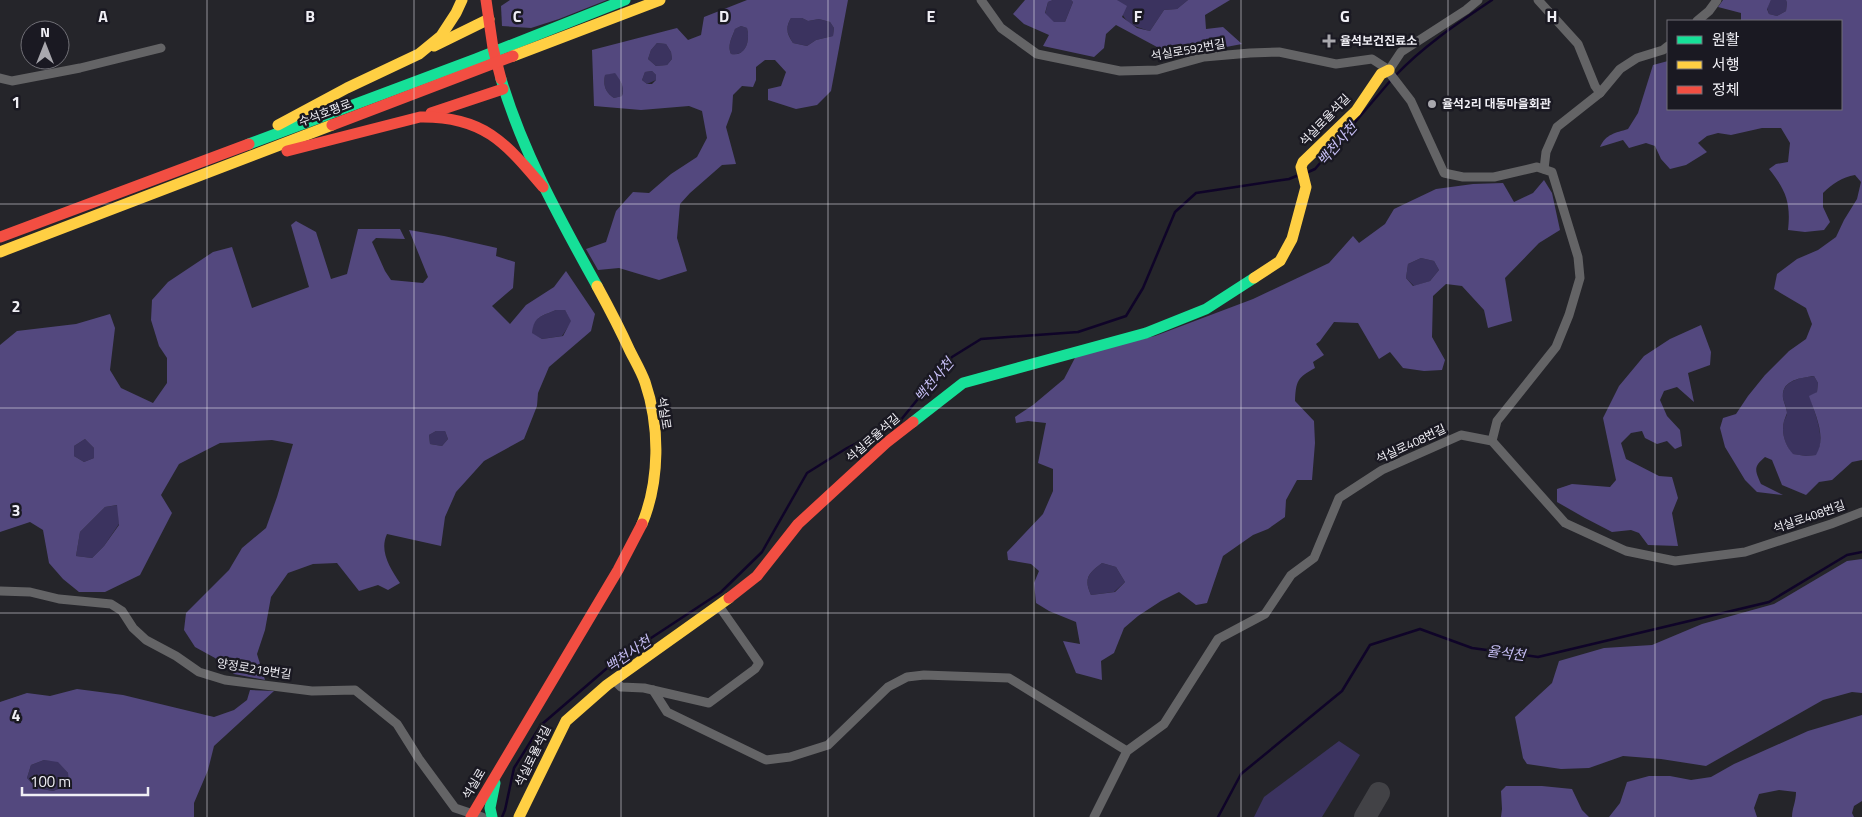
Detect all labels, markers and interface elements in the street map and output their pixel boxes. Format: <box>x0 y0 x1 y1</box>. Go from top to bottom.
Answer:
text: A <box>98 4 108 28</box>
text: B <box>305 4 315 28</box>
text: C <box>513 4 522 28</box>
text: D <box>719 4 729 28</box>
text: E <box>927 4 936 28</box>
text: F <box>1134 4 1143 28</box>
text: G <box>1340 4 1350 28</box>
text: H <box>1547 4 1557 28</box>
north arrow <box>20 20 70 70</box>
legend <box>1667 20 1842 110</box>
text: N <box>40 21 50 42</box>
text: 원활 <box>1712 28 1740 51</box>
place label: 율석보건진료소 <box>1340 31 1417 50</box>
street label: 석실로592번길 <box>1149 34 1227 65</box>
marker: 율석보건진료소 <box>1322 34 1336 48</box>
text: 서행 <box>1712 53 1740 76</box>
text: 정체 <box>1712 78 1740 101</box>
street label: 석실로율석길 <box>1295 89 1354 150</box>
text: 1 <box>12 90 20 114</box>
street label: 수석호평로 <box>296 94 354 131</box>
place label: 율석2리 대동마을회관 <box>1442 94 1551 113</box>
marker: 율석2리 대동마을회관 <box>1426 98 1438 110</box>
water label: 백천사천 <box>1312 117 1362 170</box>
text: 2 <box>12 294 20 318</box>
water label: 백천사천 <box>909 352 959 406</box>
street label: 석실로 <box>653 395 676 431</box>
street label: 석실로율석길 <box>841 409 904 467</box>
street label: 석실로408번길 <box>1373 419 1449 468</box>
street label: 석실로408번길 <box>1770 495 1848 538</box>
text: 3 <box>12 498 20 522</box>
water label: 백천사천 <box>601 630 656 677</box>
water label: 율석천 <box>1486 640 1528 665</box>
street label: 양정로219번길 <box>215 653 293 684</box>
text: 4 <box>12 703 21 727</box>
street label: 석실로율석길 <box>509 722 556 790</box>
scale bar <box>22 764 149 796</box>
street label: 석실로 <box>457 765 490 803</box>
text: 100 m <box>30 770 71 793</box>

